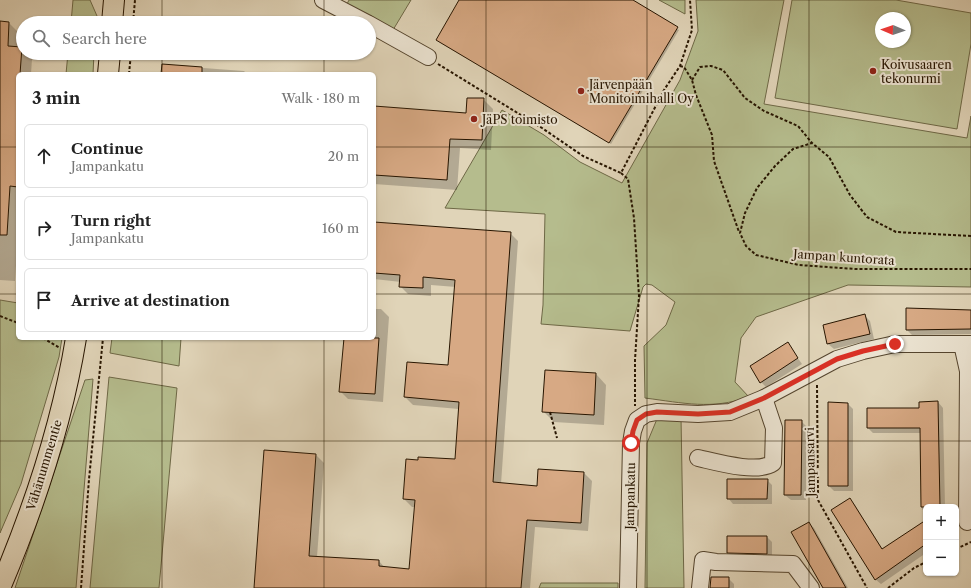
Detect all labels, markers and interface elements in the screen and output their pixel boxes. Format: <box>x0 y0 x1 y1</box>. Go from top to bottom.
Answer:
north arrow <box>875 12 911 48</box>
search box <box>16 16 376 60</box>
icon: search <box>30 27 52 49</box>
text: Search here <box>62 29 147 48</box>
place label: Koivusaaren tekonurmi <box>881 57 952 86</box>
marker: Koivusaaren tekonurmi <box>868 66 878 76</box>
place label: Järvenpään Monitoimihalli Oy <box>587 77 694 106</box>
marker: Järvenpään Monitoimihalli Oy <box>576 86 586 96</box>
text: 3 min <box>32 88 81 108</box>
text: Walk · 180 m <box>281 90 360 106</box>
place label: JäPS toimisto <box>480 112 558 127</box>
marker: JäPS toimisto <box>469 114 479 124</box>
text: Continue <box>71 139 143 158</box>
icon: ahead <box>33 145 55 167</box>
text: 20 m <box>328 148 359 164</box>
text: Jampankatu <box>71 158 144 174</box>
text: Turn right <box>71 211 151 230</box>
icon: right <box>33 217 55 239</box>
text: 160 m <box>322 220 359 236</box>
text: Jampankatu <box>71 230 144 246</box>
street label: Jampan kuntorata <box>791 246 896 268</box>
icon: arrive <box>33 289 55 311</box>
text: Arrive at destination <box>71 291 230 310</box>
route end <box>886 335 904 353</box>
street label: Vähänummentie <box>23 418 65 513</box>
street label: Jampansarvi <box>802 427 818 499</box>
route start <box>622 434 640 452</box>
street label: Jampankatu <box>622 462 638 532</box>
map controls <box>923 504 959 576</box>
button: + <box>923 504 959 540</box>
button: − <box>923 540 959 576</box>

